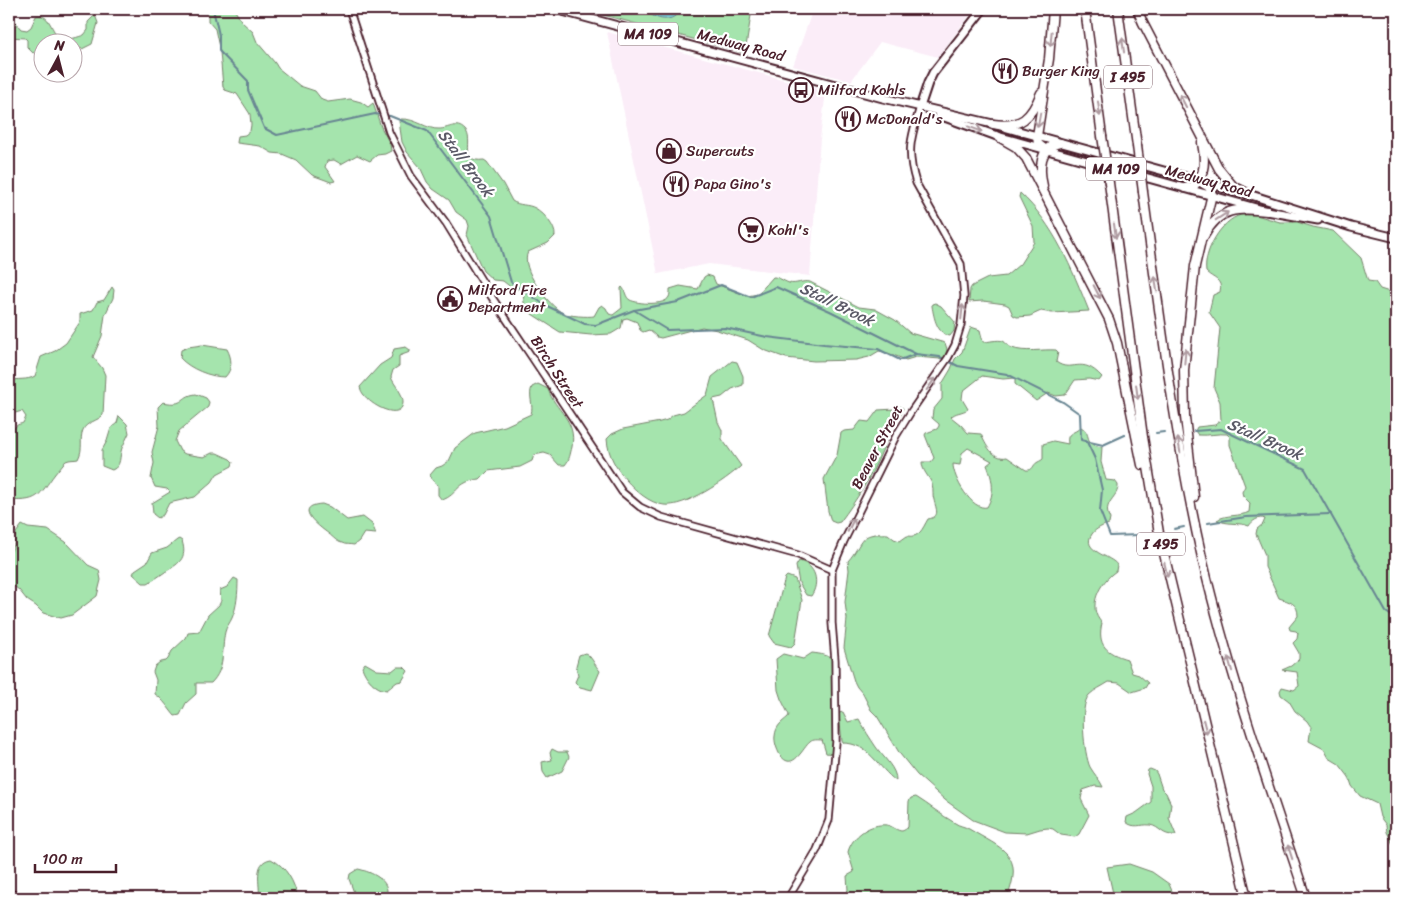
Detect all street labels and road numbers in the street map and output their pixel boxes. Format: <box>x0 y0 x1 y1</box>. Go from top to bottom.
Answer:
street label: Medway Road <box>695 21 789 69</box>
road number: MA 109 <box>618 22 678 46</box>
road number: I 495 <box>1104 66 1152 88</box>
road number: MA 109 <box>1086 157 1146 180</box>
street label: Medway Road <box>1163 157 1257 205</box>
street label: Birch Street <box>524 330 591 415</box>
street label: Beaver Street <box>844 400 910 494</box>
road number: I 495 <box>1137 532 1185 556</box>

